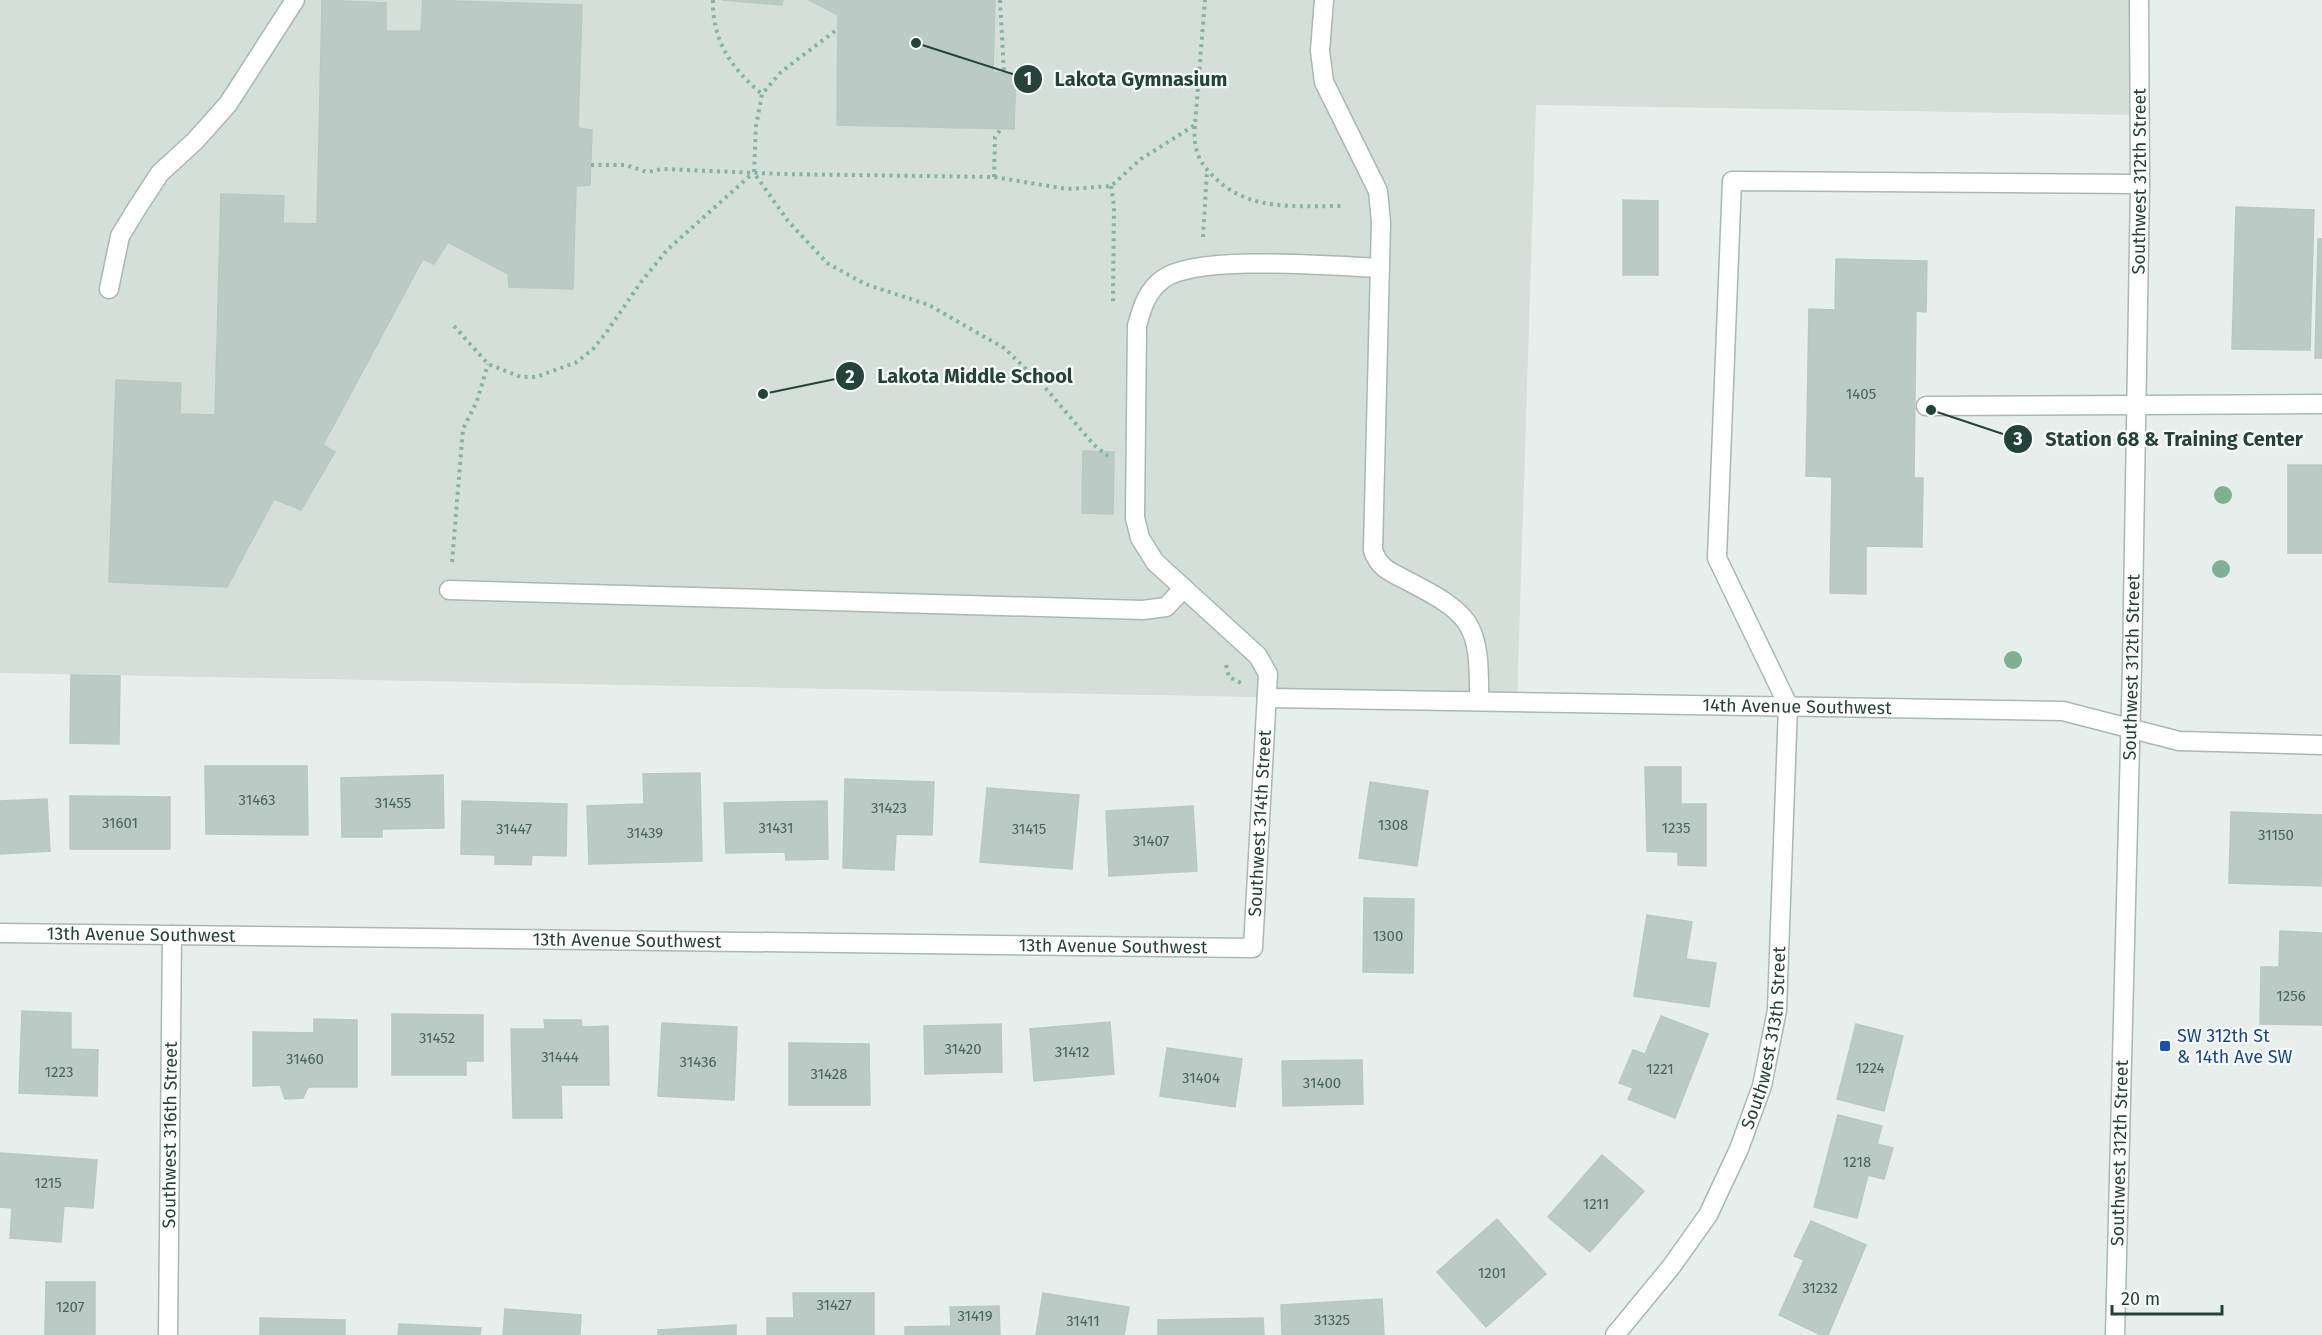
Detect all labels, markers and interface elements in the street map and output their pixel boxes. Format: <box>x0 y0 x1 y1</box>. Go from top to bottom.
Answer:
callout: Lakota Gymnasium <box>1013 60 1240 98</box>
text: Lakota Gymnasium <box>1055 67 1227 91</box>
text: 1 <box>1024 68 1032 90</box>
street label: Southwest 312th Street <box>2128 88 2151 275</box>
callout: Lakota Middle School <box>835 357 1084 395</box>
text: Lakota Middle School <box>877 364 1073 388</box>
text: 2 <box>845 366 855 388</box>
house number: 1405 <box>1846 385 1876 403</box>
callout: Station 68 & Training Center <box>2003 420 2315 458</box>
text: Station 68 & Training Center <box>2045 427 2304 451</box>
text: 3 <box>2012 428 2023 450</box>
street label: Southwest 312th Street <box>2119 573 2145 761</box>
street label: 14th Avenue Southwest <box>1702 694 1892 719</box>
street label: Southwest 314th Street <box>1244 729 1276 917</box>
house number: 31463 <box>239 791 275 809</box>
house number: 31455 <box>375 794 411 812</box>
house number: 31423 <box>871 799 907 817</box>
house number: 31601 <box>102 814 138 832</box>
house number: 1308 <box>1378 816 1408 834</box>
house number: 31431 <box>759 819 793 837</box>
house number: 1235 <box>1662 819 1690 837</box>
house number: 31447 <box>496 820 532 838</box>
house number: 31415 <box>1012 820 1046 838</box>
house number: 31439 <box>627 824 663 842</box>
house number: 31150 <box>2258 826 2294 844</box>
house number: 31407 <box>1133 832 1169 850</box>
street label: 13th Avenue Southwest <box>47 923 236 947</box>
house number: 1300 <box>1373 927 1403 945</box>
street label: 13th Avenue Southwest <box>532 928 722 953</box>
street label: 13th Avenue Southwest <box>1018 934 1208 958</box>
street label: Southwest 313th Street <box>1736 945 1790 1132</box>
house number: 1256 <box>2276 987 2306 1005</box>
place label: SW 312th St & 14th Ave SW <box>2177 1025 2292 1068</box>
house number: 31452 <box>419 1029 455 1047</box>
marker: SW 312th St & 14th Ave SW <box>2158 1039 2172 1053</box>
house number: 31420 <box>944 1040 982 1058</box>
street label: Southwest 316th Street <box>158 1041 182 1229</box>
house number: 31412 <box>1055 1043 1089 1061</box>
house number: 31444 <box>541 1048 579 1066</box>
house number: 31460 <box>286 1050 324 1068</box>
house number: 31436 <box>680 1053 716 1071</box>
house number: 1224 <box>1856 1059 1884 1077</box>
street label: Southwest 312th Street <box>2106 1059 2133 1246</box>
house number: 1221 <box>1646 1060 1674 1078</box>
house number: 1223 <box>45 1063 73 1081</box>
house number: 31428 <box>811 1065 847 1083</box>
house number: 31404 <box>1182 1069 1220 1087</box>
house number: 31400 <box>1303 1074 1341 1092</box>
house number: 1218 <box>1843 1153 1871 1171</box>
house number: 1215 <box>34 1174 62 1192</box>
house number: 1211 <box>1583 1195 1609 1213</box>
house number: 1201 <box>1478 1264 1506 1282</box>
scale bar <box>2112 1278 2222 1316</box>
house number: 31232 <box>1802 1279 1838 1297</box>
text: 20 m <box>2121 1288 2160 1310</box>
house number: 31427 <box>816 1296 852 1314</box>
house number: 1207 <box>56 1298 85 1316</box>
house number: 31419 <box>957 1307 993 1325</box>
house number: 31325 <box>1314 1311 1350 1329</box>
house number: 31411 <box>1066 1312 1100 1330</box>

